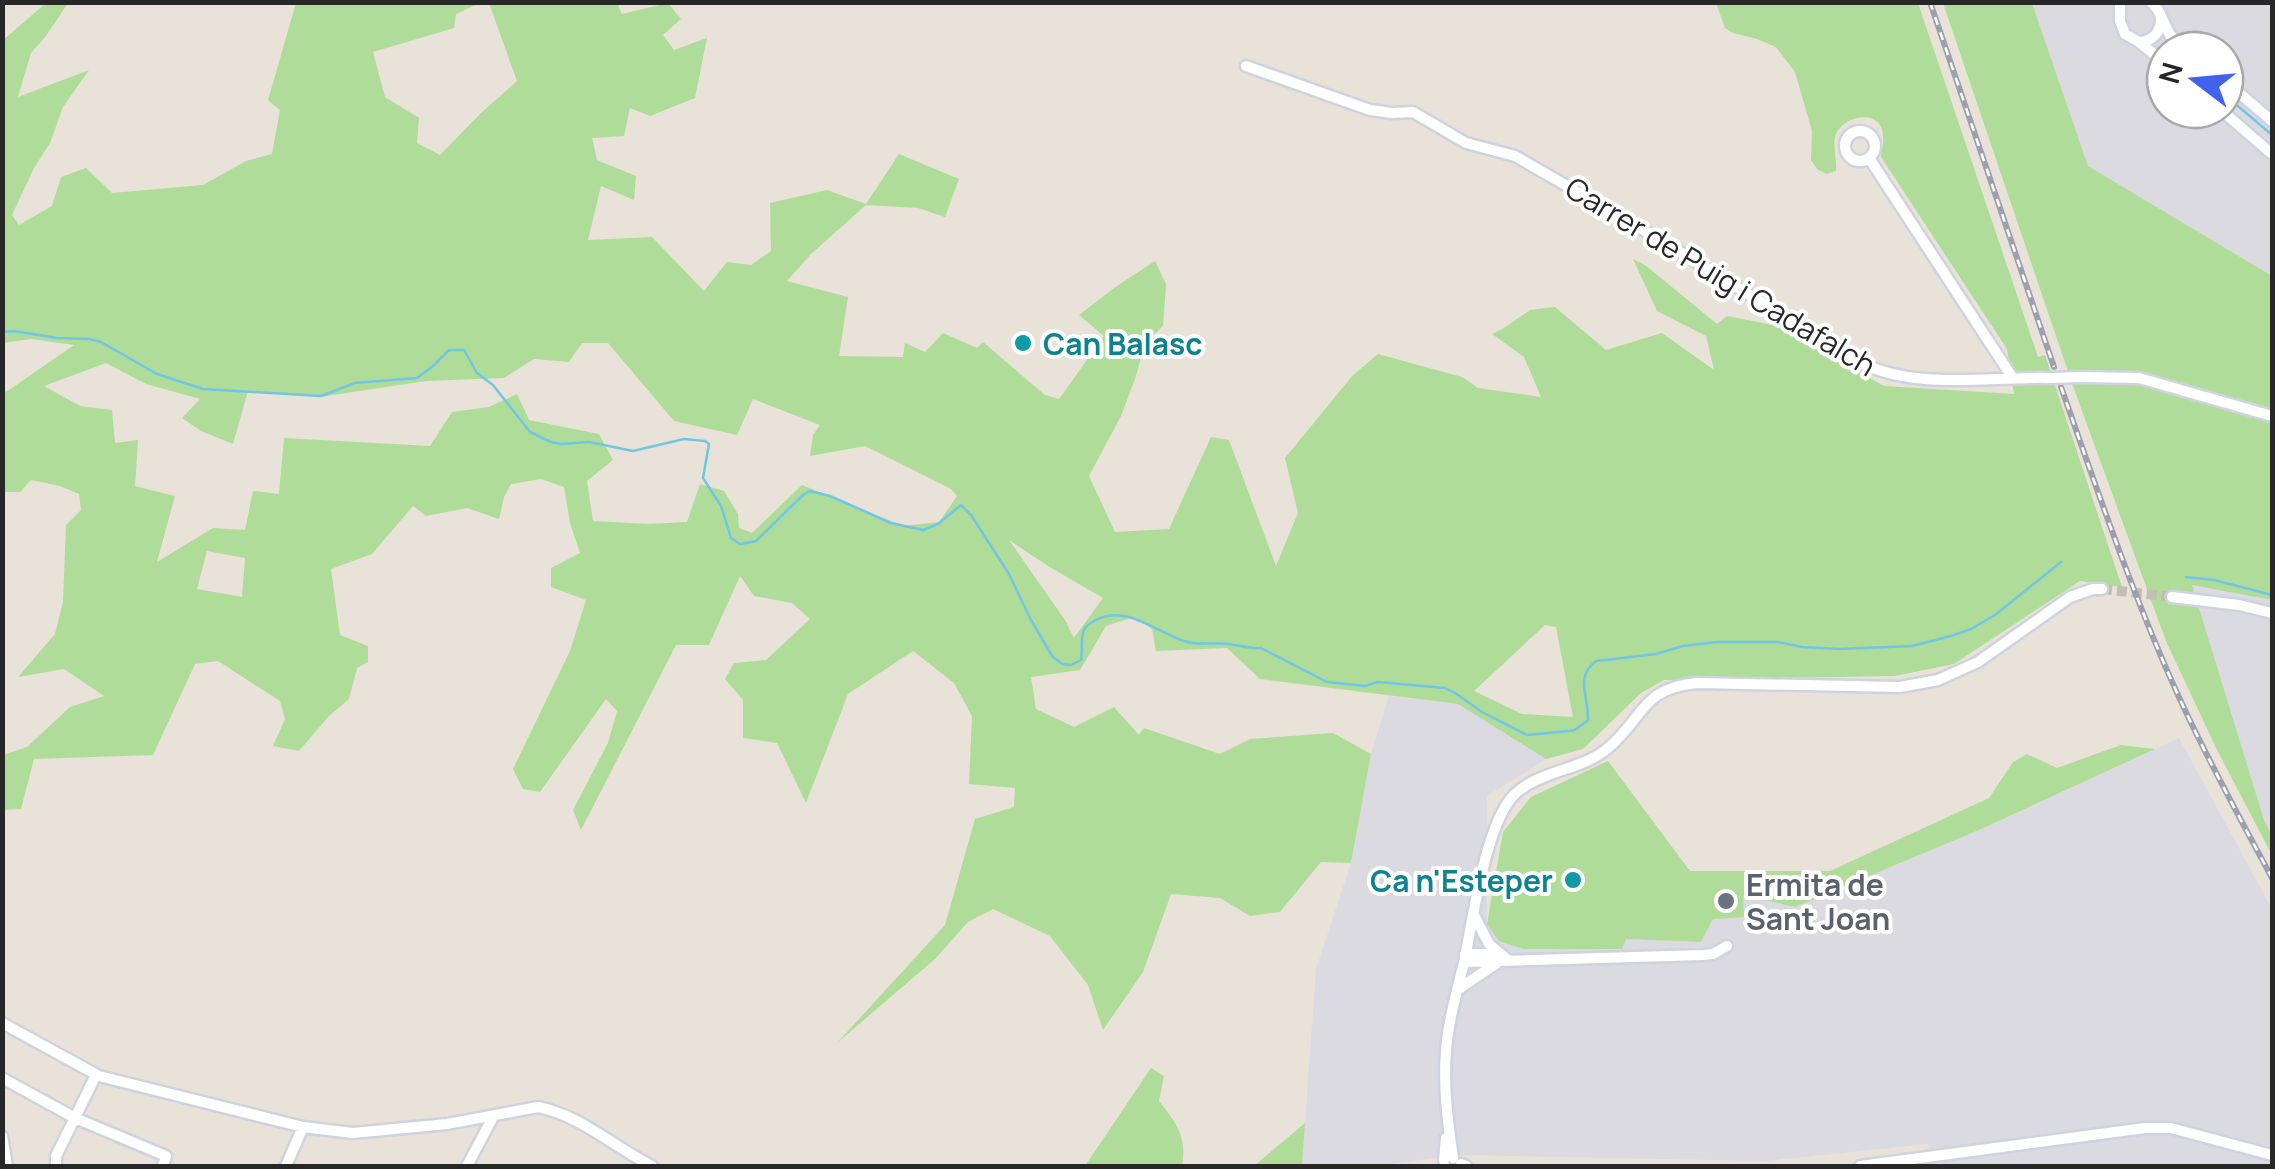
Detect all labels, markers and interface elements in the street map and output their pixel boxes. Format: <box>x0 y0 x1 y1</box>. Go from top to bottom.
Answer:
north arrow <box>2145 30 2245 130</box>
text: N <box>2149 58 2191 88</box>
street label: Carrer de Puig i Cadafalch <box>1558 167 1884 385</box>
place label: Can Balasc <box>1043 323 1203 364</box>
marker: Can Balasc <box>1012 332 1034 354</box>
place label: Ca n'Esteper <box>1370 860 1553 901</box>
place label: Ermita de Sant Joan <box>1746 864 1890 939</box>
marker: Ca n'Esteper <box>1562 869 1584 891</box>
marker: Ermita de Sant Joan <box>1715 890 1737 912</box>

